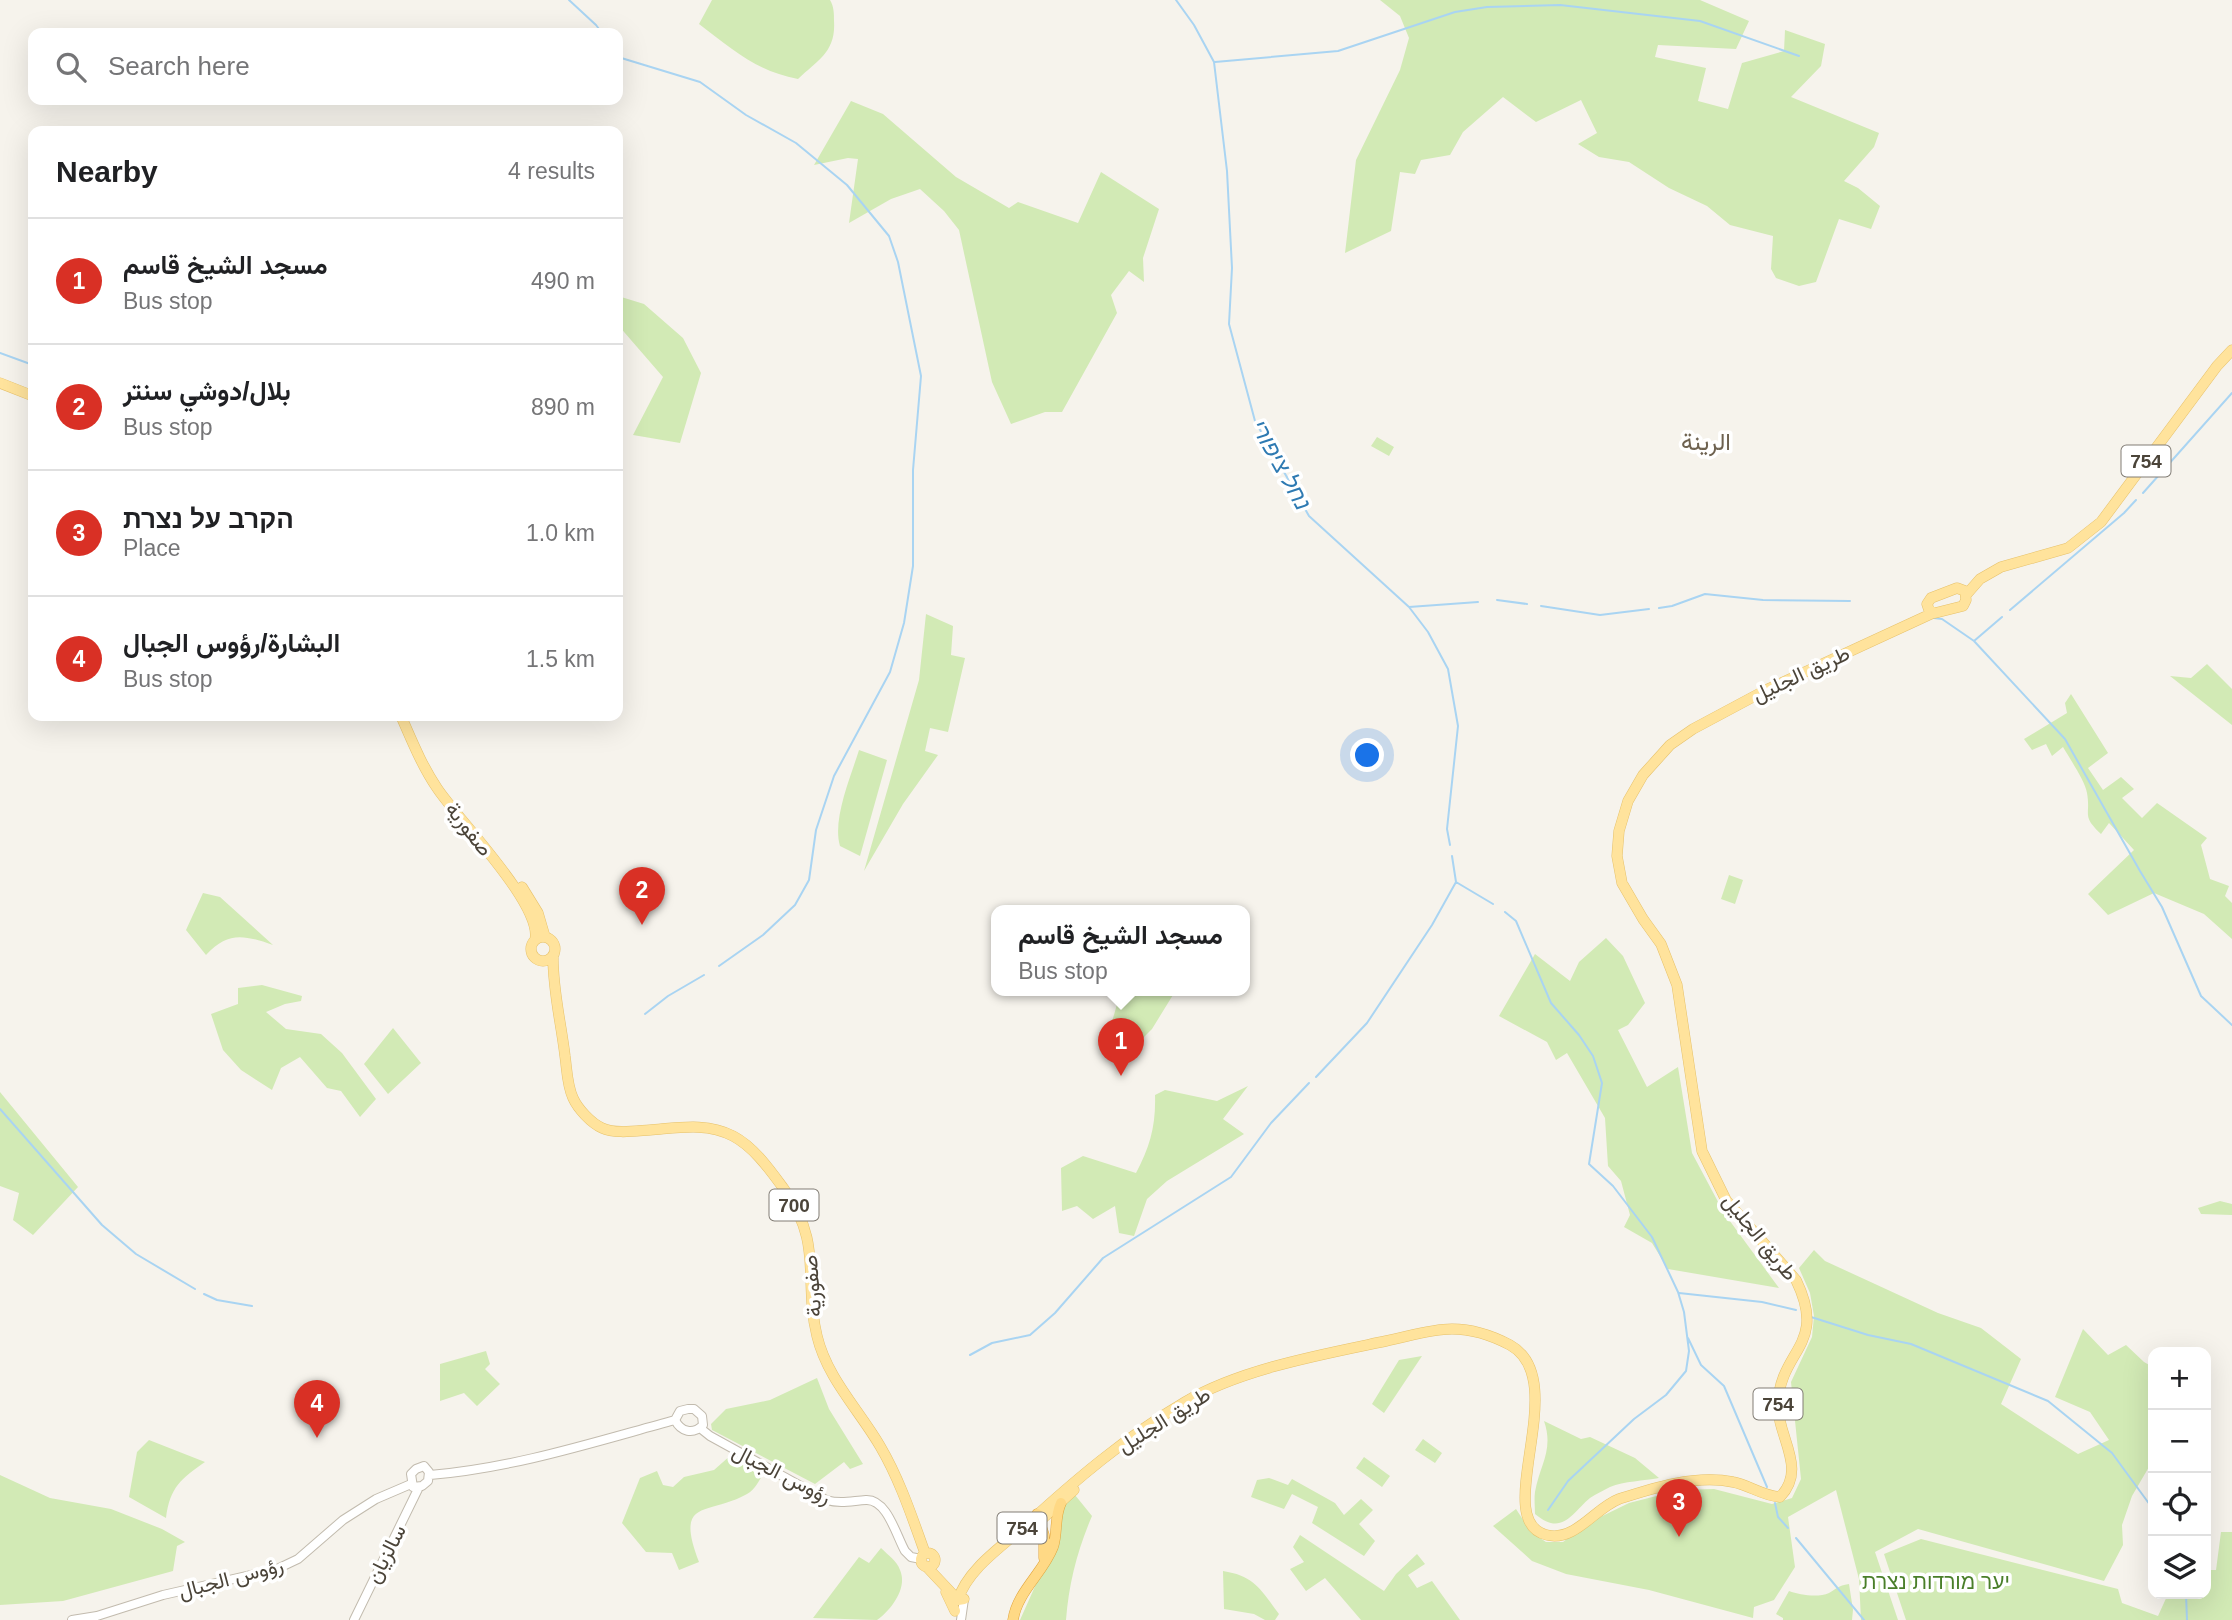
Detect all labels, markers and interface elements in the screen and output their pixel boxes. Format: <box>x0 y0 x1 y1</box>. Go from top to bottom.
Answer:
search box <box>28 28 623 105</box>
icon: search <box>52 48 90 86</box>
text: Search here <box>108 51 250 81</box>
text: Nearby <box>56 155 158 188</box>
text: 4 results <box>508 158 595 184</box>
text: مسجد الشيخ قاسم <box>123 250 328 280</box>
text: 1 <box>73 268 85 294</box>
text: 490 m <box>531 268 595 294</box>
text: Bus stop <box>123 288 213 314</box>
text: بلال/دوشي سنتر <box>123 376 291 406</box>
text: 2 <box>73 394 85 420</box>
text: 890 m <box>531 394 595 420</box>
text: Bus stop <box>123 414 213 440</box>
water label: נחל ציפורי <box>1246 415 1316 515</box>
district label: الرينة <box>1681 428 1731 457</box>
road number: 754 <box>2122 446 2170 476</box>
text: הקרב על נצרת <box>123 504 294 534</box>
text: 3 <box>73 520 85 546</box>
text: 1.0 km <box>526 520 595 546</box>
text: Place <box>123 535 181 561</box>
text: البشارة/رؤوس الجبال <box>123 628 340 658</box>
street label: طريق الجليل <box>1748 641 1854 708</box>
text: 4 <box>73 646 85 672</box>
text: 1.5 km <box>526 646 595 672</box>
text: Bus stop <box>123 666 213 692</box>
your location <box>1350 738 1384 772</box>
street label: صفورية <box>440 797 498 861</box>
pin: 2 <box>619 867 665 925</box>
popup <box>991 905 1250 996</box>
text: مسجد الشيخ قاسم <box>1018 920 1223 950</box>
text: Bus stop <box>1018 958 1108 984</box>
pin: 1 <box>1098 1018 1144 1076</box>
street label: طريق الجليل <box>1717 1189 1802 1286</box>
road number: 700 <box>770 1190 818 1220</box>
street label: صفورية <box>798 1254 827 1318</box>
map controls <box>2148 1347 2211 1599</box>
button: + <box>2148 1347 2211 1410</box>
pin: 4 <box>294 1380 340 1438</box>
street label: طريق الجليل <box>1113 1382 1215 1459</box>
road number: 754 <box>1754 1388 1802 1420</box>
button: − <box>2148 1410 2211 1473</box>
street label: رؤوس الجبال <box>728 1439 835 1510</box>
button: locate <box>2148 1473 2211 1536</box>
pin: 3 <box>1656 1479 1702 1537</box>
road number: 754 <box>998 1512 1046 1544</box>
street label: سالزيان <box>361 1521 412 1588</box>
button: layers <box>2148 1536 2211 1599</box>
street label: رؤوس الجبال <box>176 1552 286 1604</box>
park label: יער מורדות נצרת <box>1862 1570 2010 1593</box>

